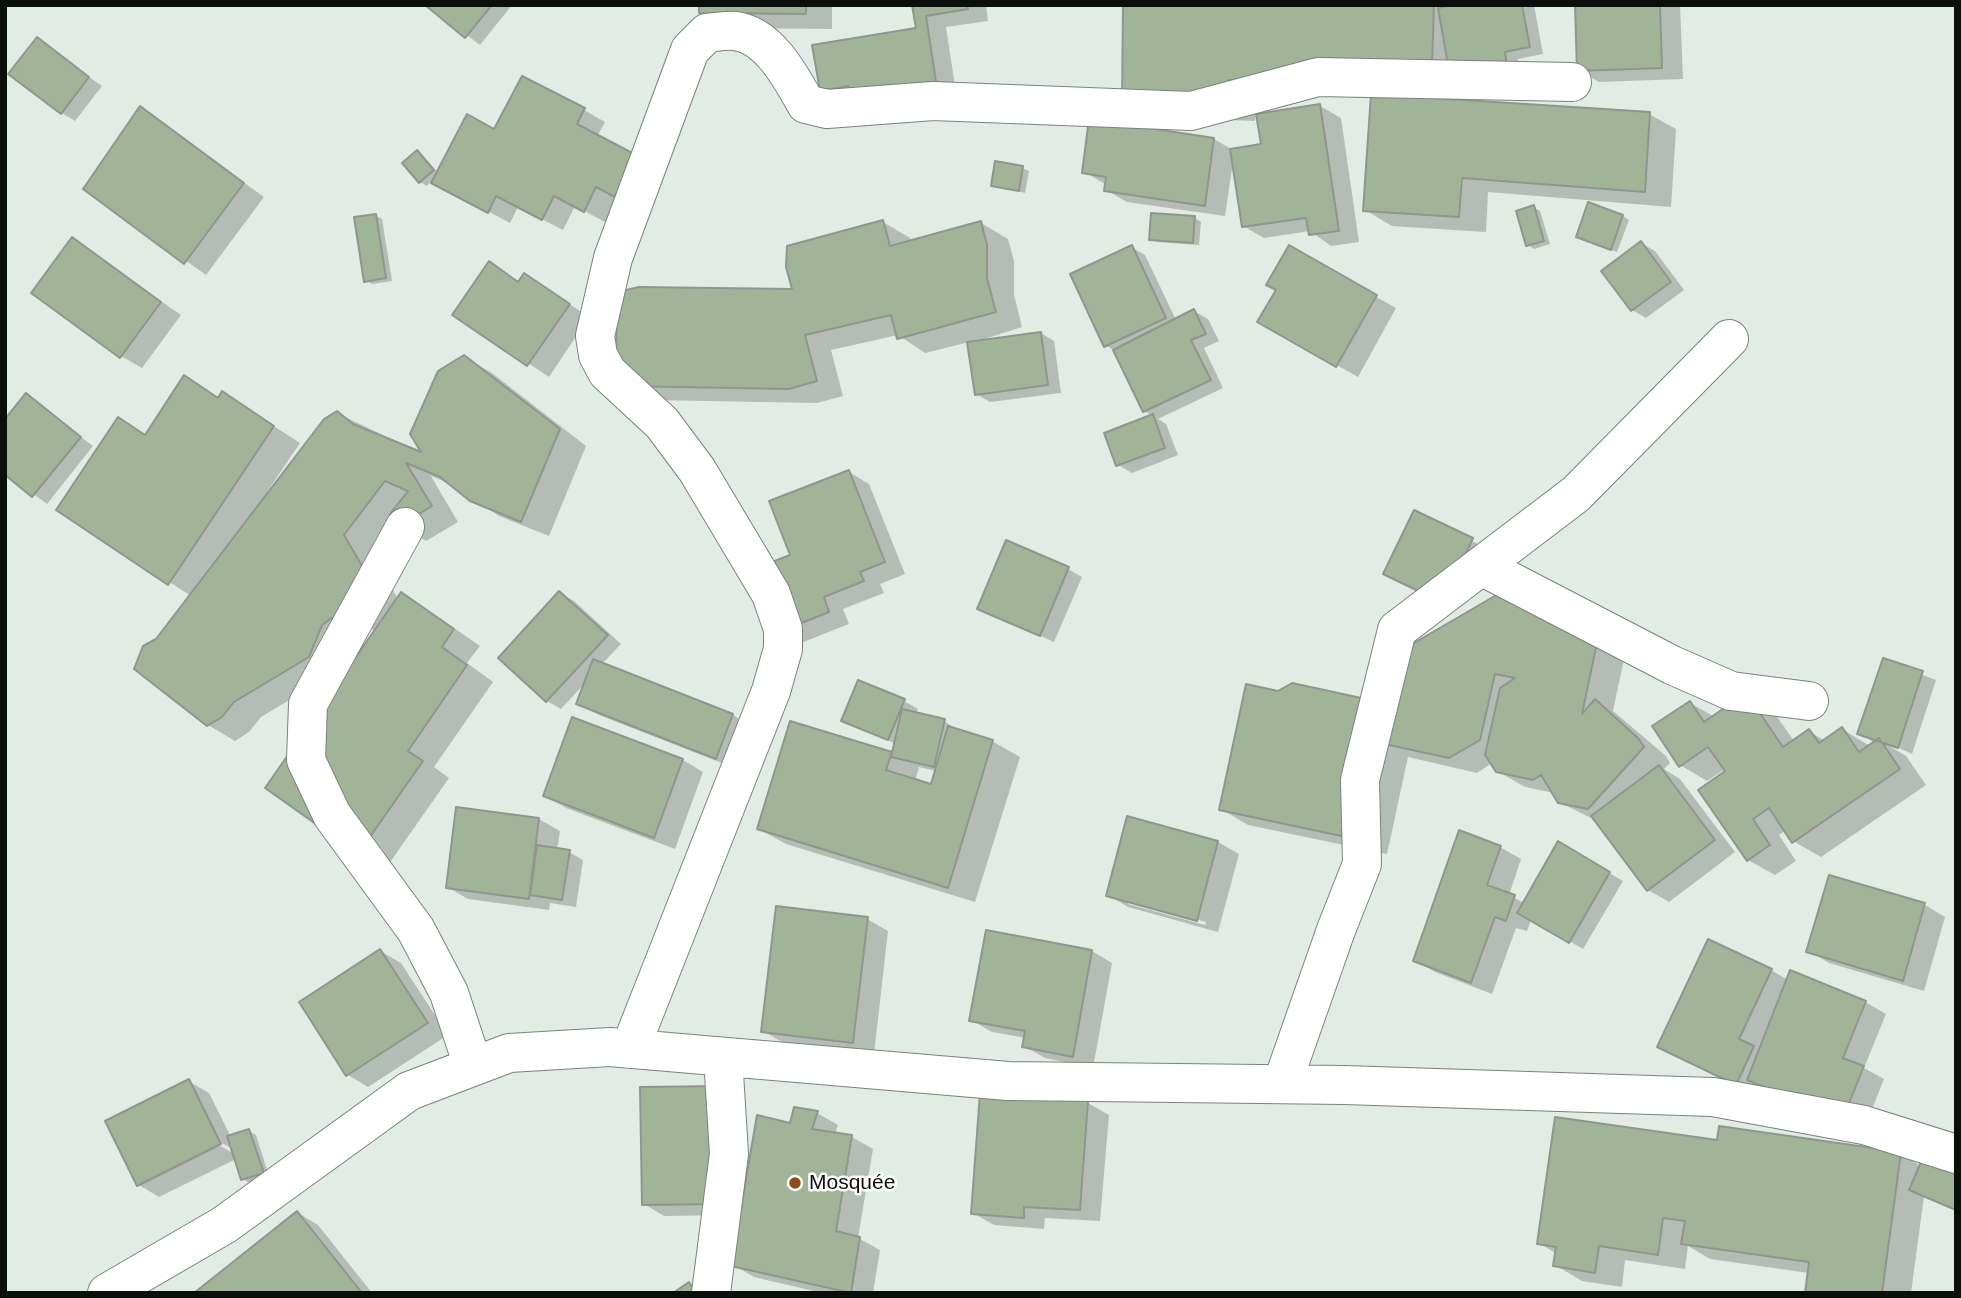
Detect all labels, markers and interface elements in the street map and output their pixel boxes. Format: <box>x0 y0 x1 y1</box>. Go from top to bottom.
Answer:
place label: Mosquée <box>809 1170 895 1196</box>
marker: Mosquée <box>787 1175 803 1191</box>

